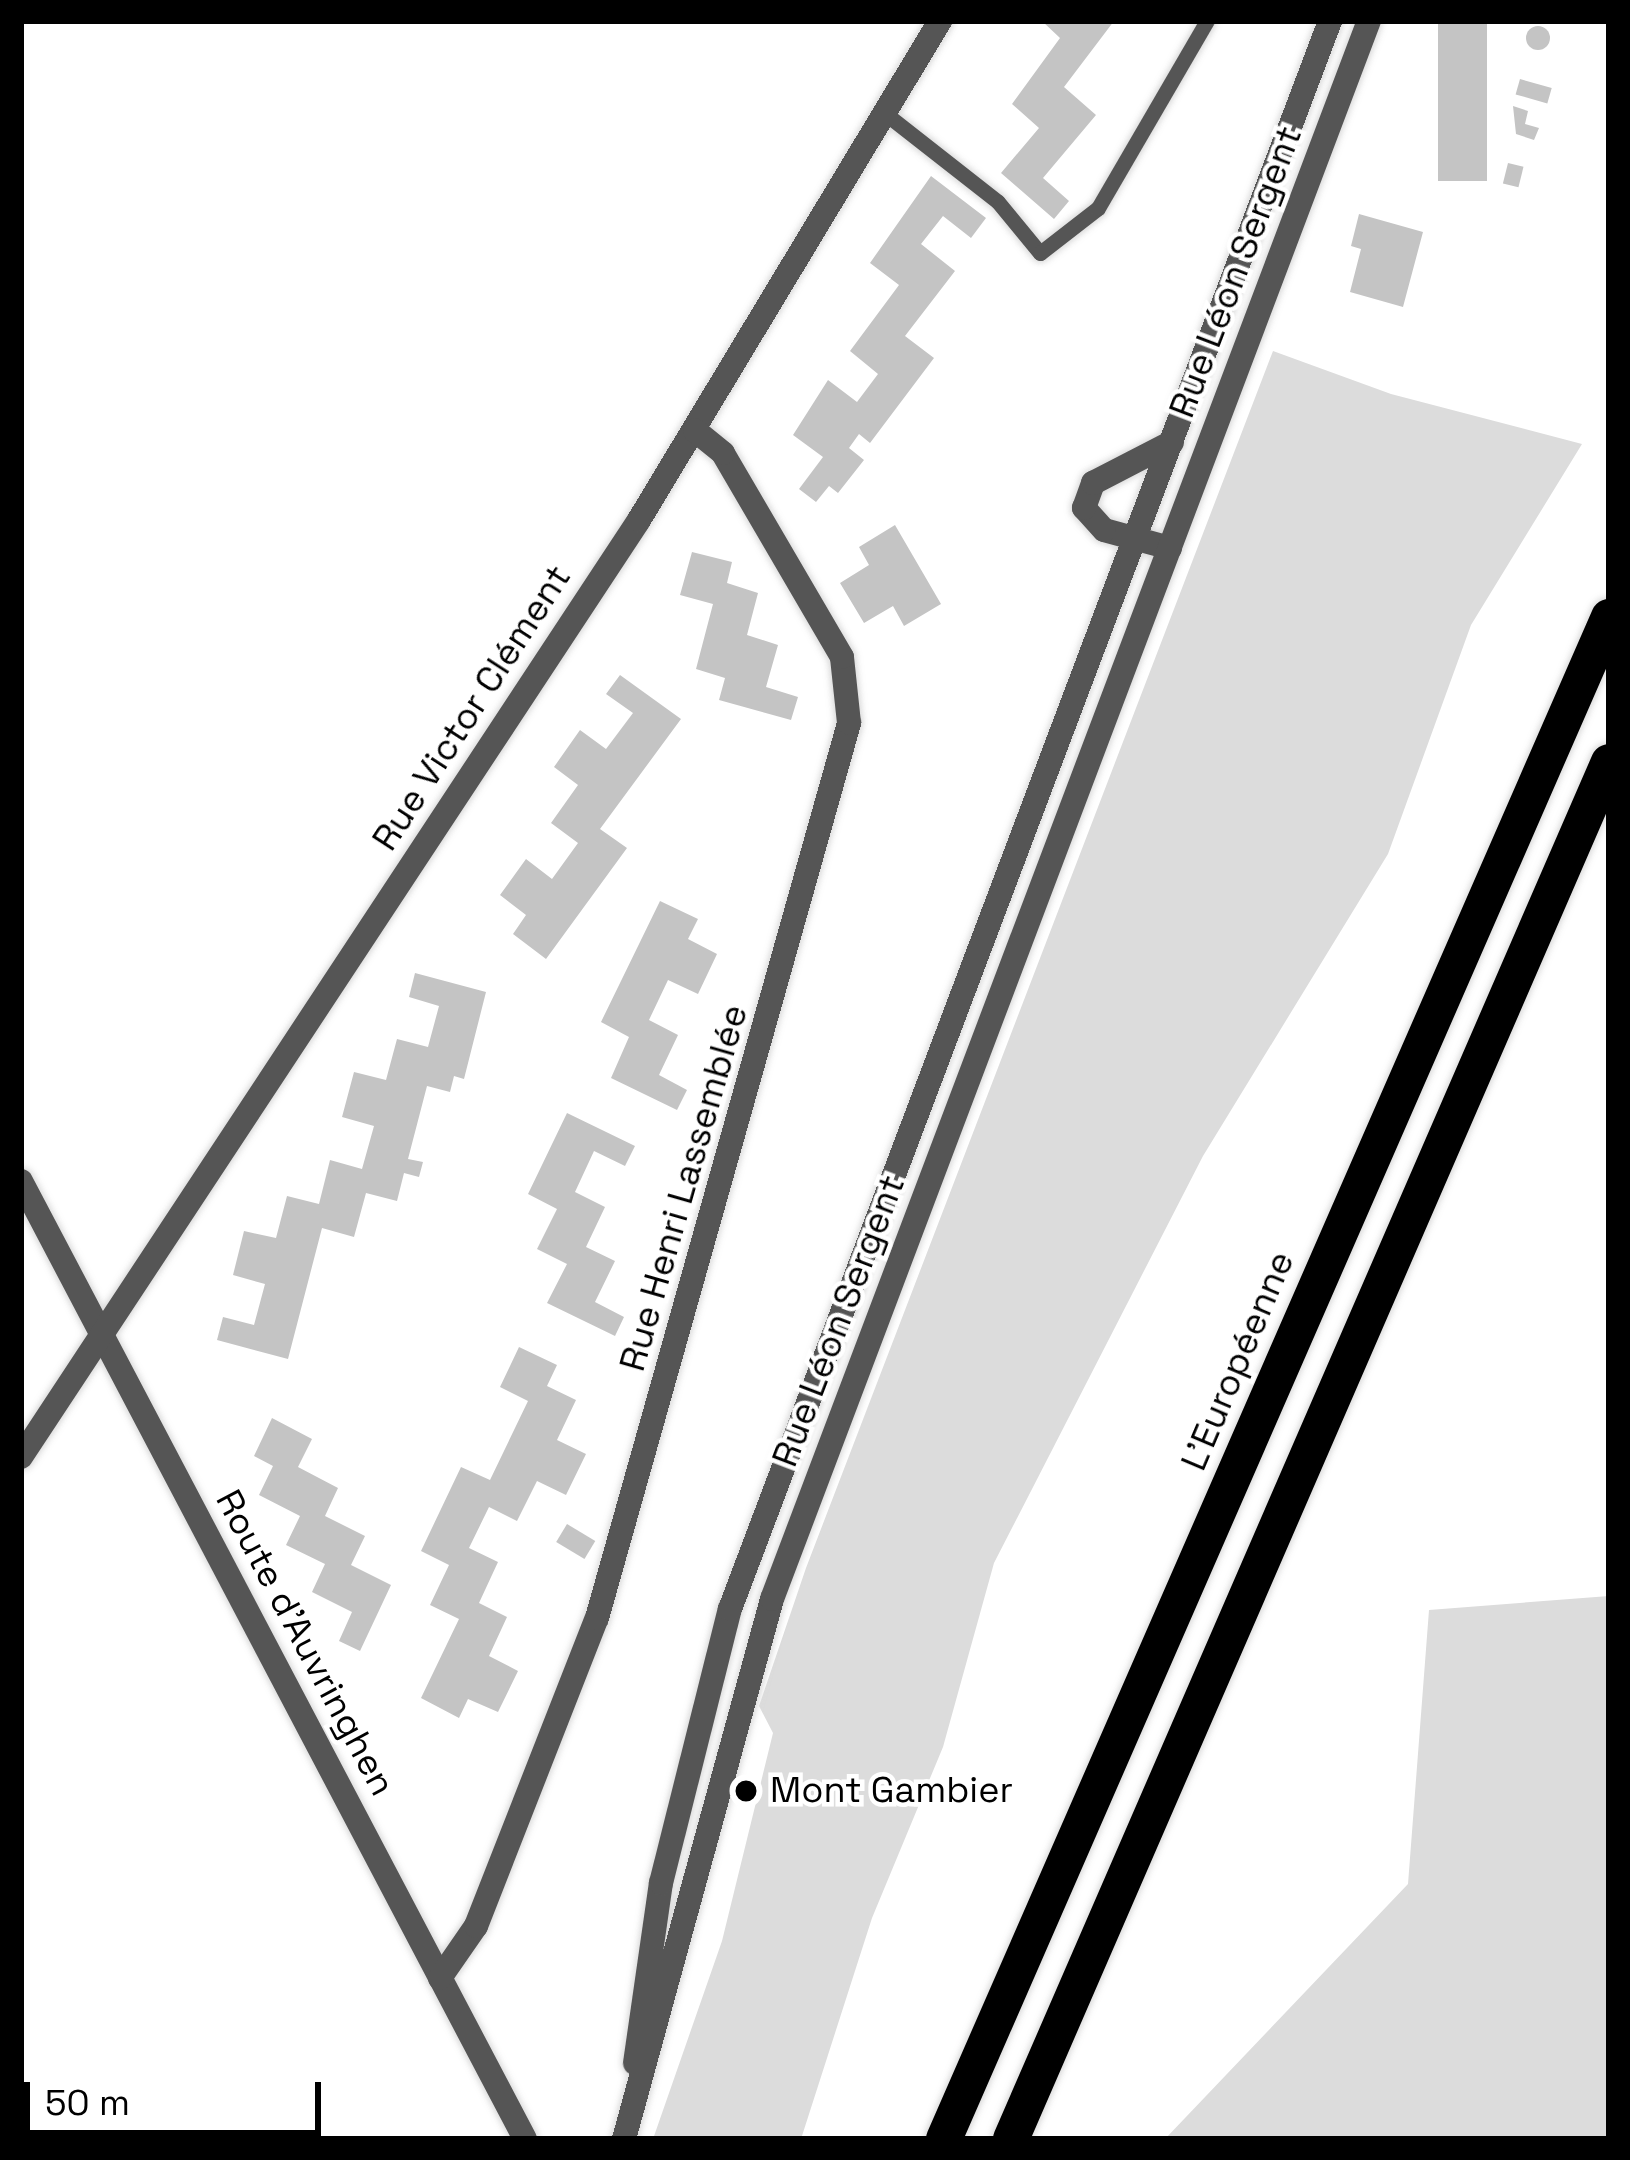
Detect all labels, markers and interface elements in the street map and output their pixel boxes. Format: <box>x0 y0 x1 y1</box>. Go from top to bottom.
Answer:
street label: Rue Léon Sergent <box>1161 120 1311 424</box>
street label: Rue Victor Clément <box>364 557 580 859</box>
street label: Rue Henri Lassemblée <box>611 1000 757 1376</box>
street label: Rue Léon Sergent <box>764 1169 914 1473</box>
street label: L'Européenne <box>1172 1245 1304 1477</box>
street label: Route d'Auvringhen <box>206 1483 404 1803</box>
place label: Mont Gambier <box>770 1769 1013 1813</box>
marker: Mont Gambier <box>733 1778 759 1804</box>
scale bar <box>30 2058 327 2132</box>
text: 50 m <box>45 2080 130 2126</box>

